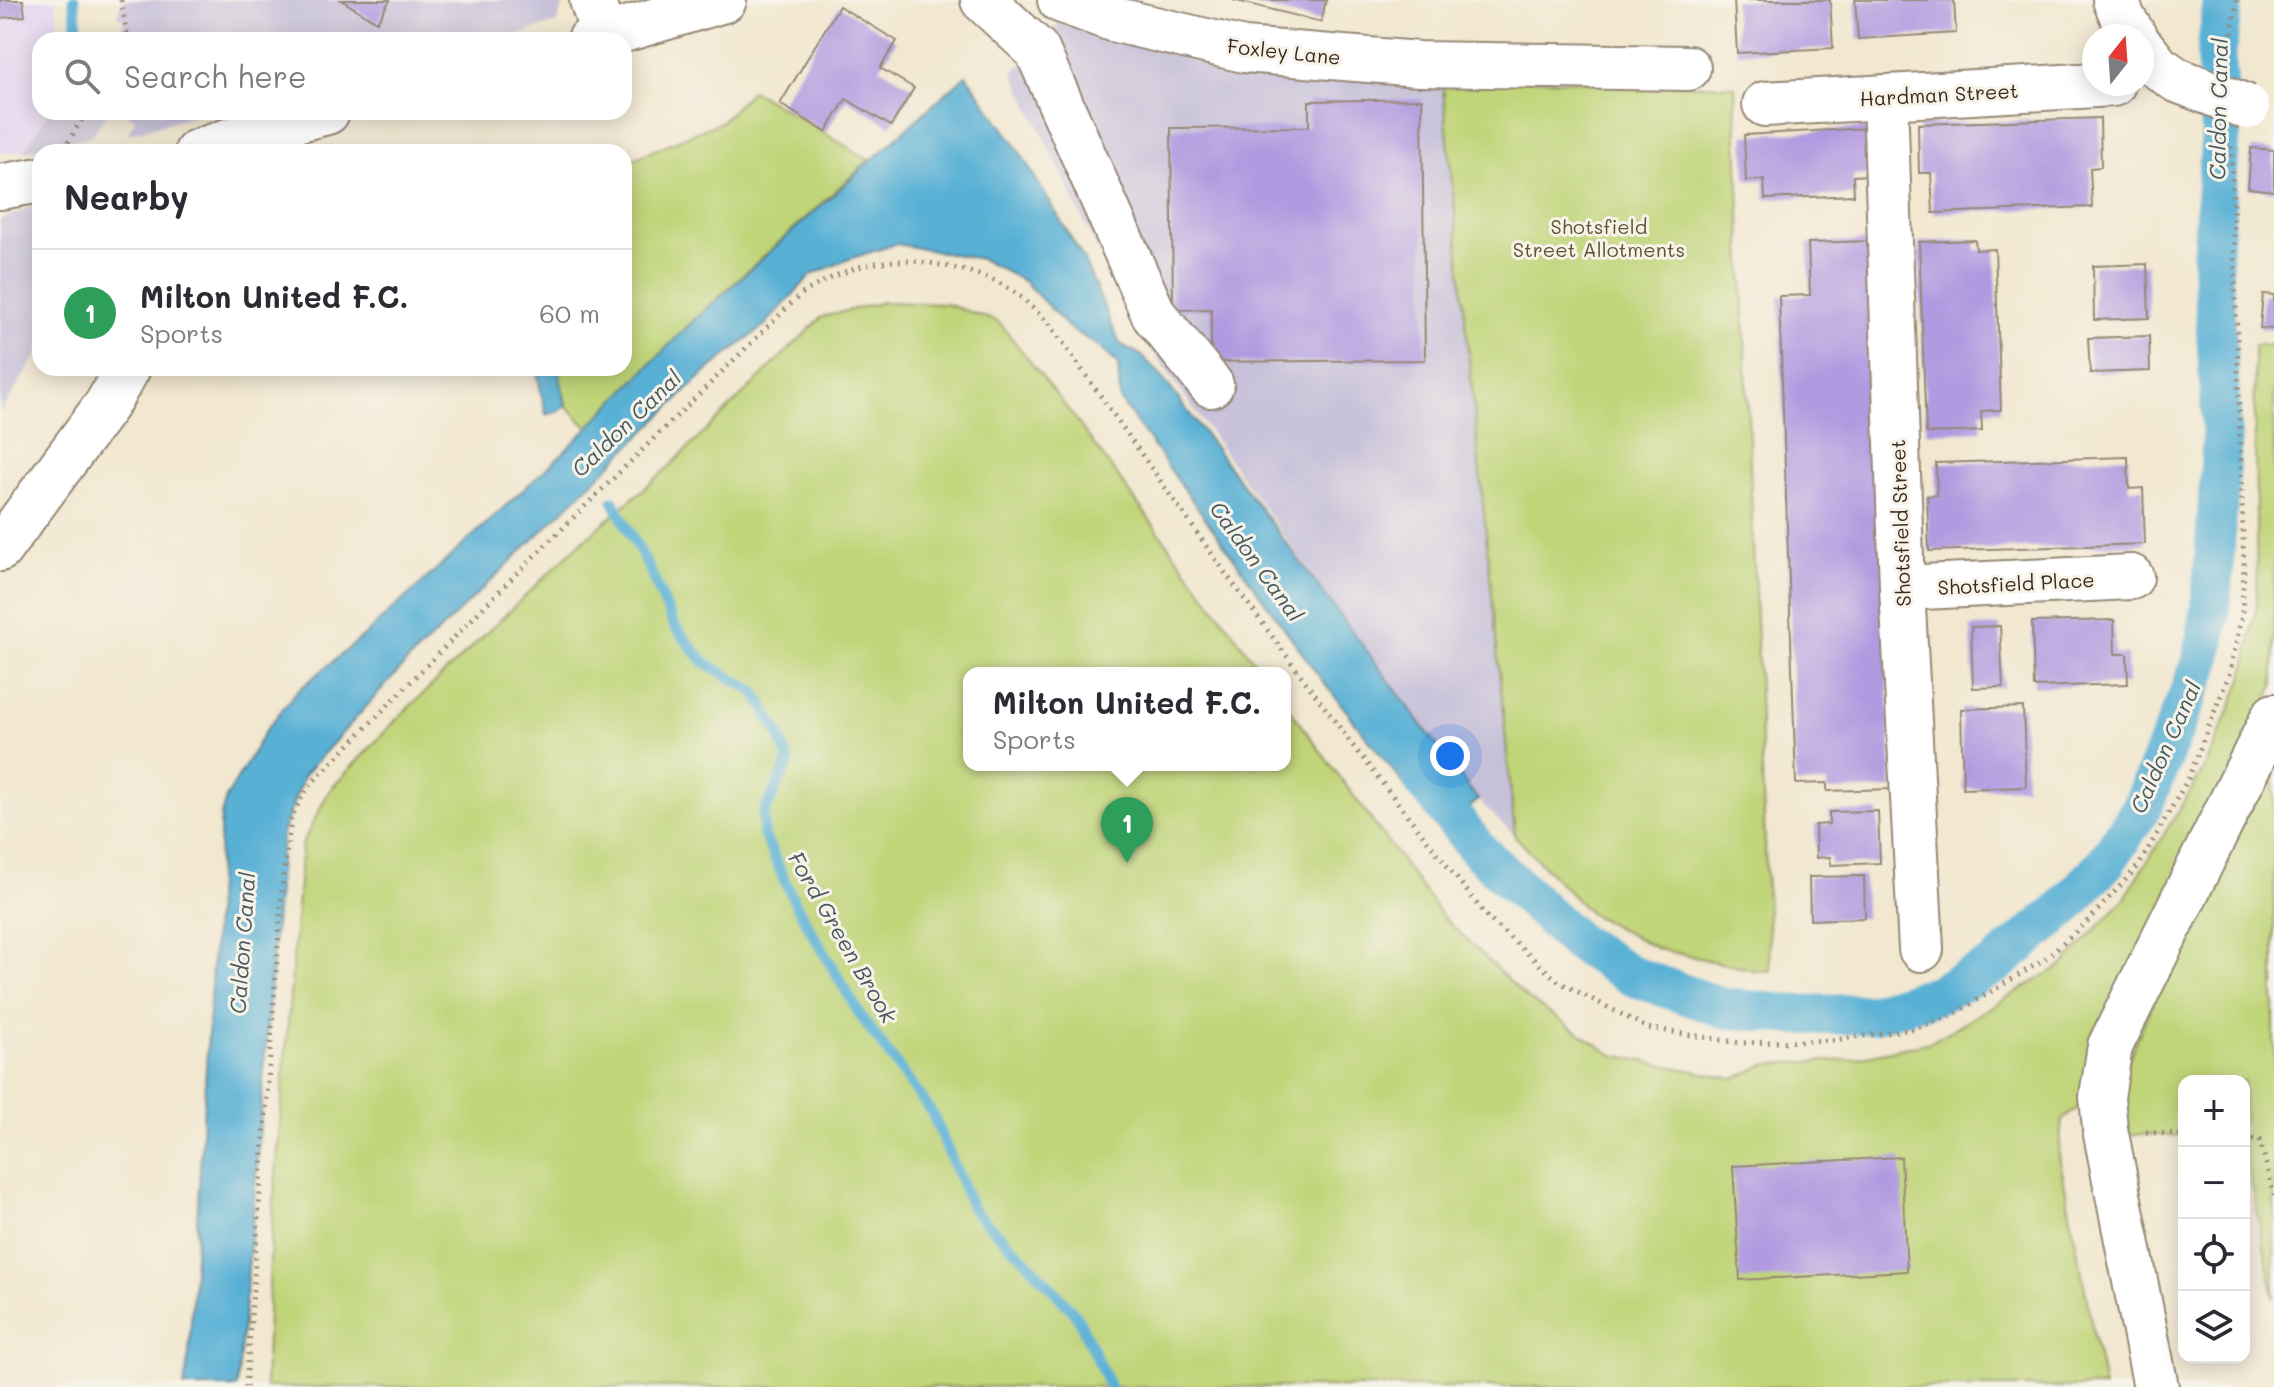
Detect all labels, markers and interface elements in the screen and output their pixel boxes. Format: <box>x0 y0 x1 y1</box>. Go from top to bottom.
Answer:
north arrow <box>2082 24 2154 96</box>
search box <box>32 32 632 120</box>
street label: Foxley Lane <box>1226 32 1342 70</box>
water label: Caldon Canal <box>2202 37 2234 180</box>
icon: search <box>60 54 104 98</box>
text: Search here <box>124 56 307 96</box>
street label: Hardman Street <box>1859 77 2019 111</box>
text: Nearby <box>64 174 189 219</box>
park label: Shotsfield Street Allotments <box>1513 213 1685 262</box>
text: Milton United F.C. <box>140 276 409 316</box>
text: 1 <box>84 296 96 330</box>
text: 60 m <box>539 296 600 330</box>
text: Sports <box>140 316 223 350</box>
water label: Caldon Canal <box>565 363 687 483</box>
street label: Shotsfield Street <box>1884 439 1916 607</box>
water label: Caldon Canal <box>1204 495 1311 627</box>
street label: Shotsfield Place <box>1937 566 2095 600</box>
popup <box>963 667 1291 771</box>
water label: Caldon Canal <box>2123 676 2207 818</box>
text: Milton United F.C. <box>993 682 1261 722</box>
text: Sports <box>993 722 1076 756</box>
your location <box>1430 736 1470 776</box>
pin: 1 <box>1101 797 1153 863</box>
water label: Ford Green Brook <box>782 846 905 1029</box>
water label: Caldon Canal <box>223 871 261 1015</box>
map controls <box>2178 1075 2250 1363</box>
button: + <box>2178 1075 2250 1147</box>
button: − <box>2178 1147 2250 1219</box>
button: locate <box>2178 1219 2250 1291</box>
button: layers <box>2178 1291 2250 1363</box>

